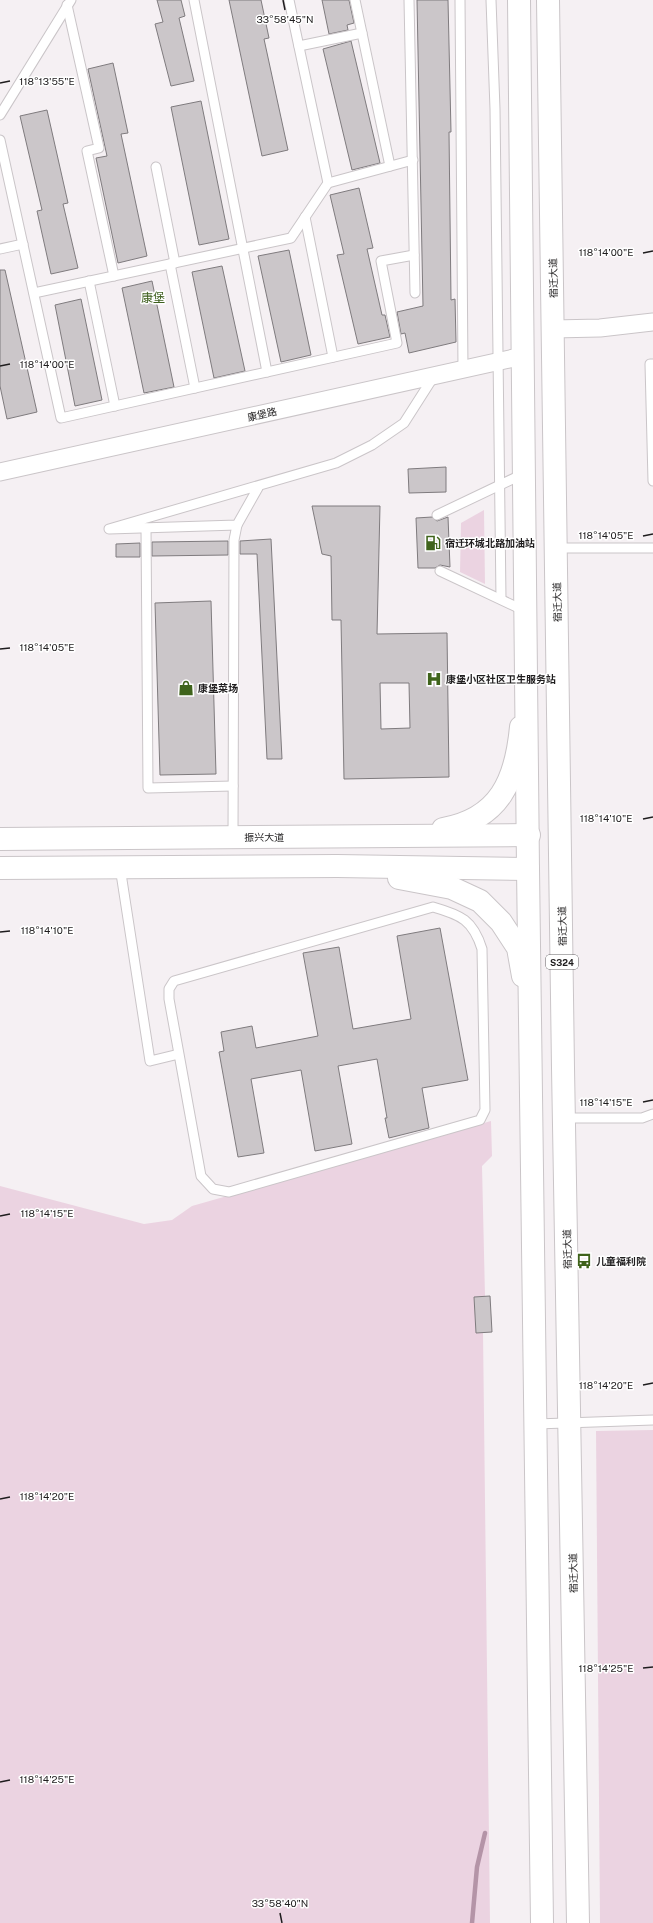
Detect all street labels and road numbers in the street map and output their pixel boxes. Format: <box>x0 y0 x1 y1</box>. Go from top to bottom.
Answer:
street label: 宿迁大道 <box>547 258 559 298</box>
street label: 康堡路 <box>246 405 278 423</box>
street label: 宿迁大道 <box>551 582 563 622</box>
street label: 振兴大道 <box>244 831 284 843</box>
street label: 宿迁大道 <box>556 906 568 946</box>
road number: S324 <box>546 955 578 969</box>
street label: 宿迁大道 <box>561 1229 573 1269</box>
street label: 宿迁大道 <box>567 1553 579 1593</box>

